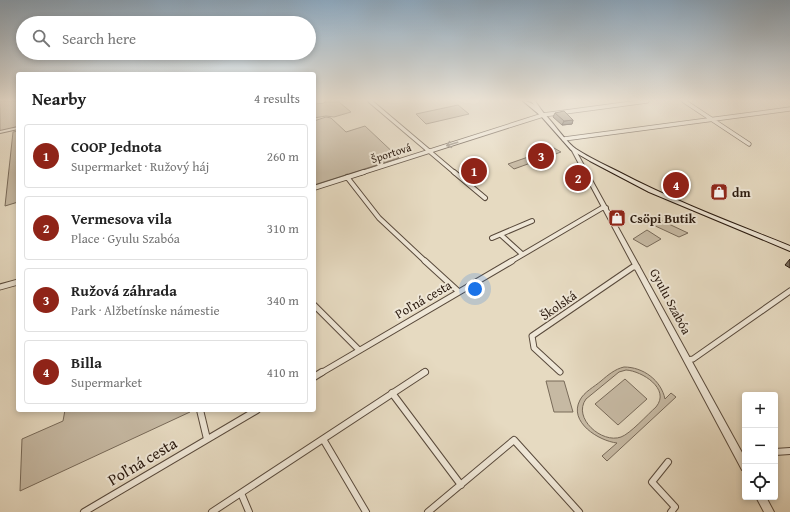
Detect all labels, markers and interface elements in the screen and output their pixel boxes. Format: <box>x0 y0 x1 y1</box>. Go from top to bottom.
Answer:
search box <box>16 16 316 60</box>
icon: search <box>30 27 52 49</box>
text: Search here <box>62 28 136 49</box>
text: Nearby <box>32 86 86 111</box>
text: 4 results <box>254 89 300 108</box>
text: COOP Jednota <box>71 136 162 157</box>
street label: Športová <box>369 139 414 167</box>
one-way arrow <box>447 140 459 148</box>
pin: 3 <box>528 141 554 171</box>
text: 1 <box>43 147 49 166</box>
text: 260 m <box>267 147 299 166</box>
pin: 1 <box>461 156 487 186</box>
text: Supermarket · Ružový háj <box>71 157 209 176</box>
pin: 2 <box>565 163 591 193</box>
pin: 4 <box>663 170 689 200</box>
shop icon: dm <box>709 182 729 202</box>
place label: dm <box>732 183 751 202</box>
text: Vermesova vila <box>71 208 172 229</box>
shop icon: Csöpi Butik <box>607 208 627 228</box>
place label: Csöpi Butik <box>630 209 697 228</box>
text: 2 <box>43 219 49 238</box>
text: 310 m <box>267 219 299 238</box>
text: Place · Gyulu Szabóa <box>71 229 180 248</box>
street label: Gyulu Szabóa <box>645 265 696 338</box>
street label: Poľná cesta <box>391 275 456 323</box>
your location <box>465 279 485 299</box>
text: Ružová záhrada <box>71 280 177 301</box>
street label: Školská <box>536 285 581 325</box>
text: 3 <box>43 291 49 310</box>
text: 340 m <box>267 291 299 310</box>
text: Park · Alžbetínske námestie <box>71 301 220 320</box>
text: Billa <box>71 352 102 373</box>
text: 4 <box>43 363 49 382</box>
text: 410 m <box>267 363 299 382</box>
text: Supermarket <box>71 373 142 392</box>
map controls <box>742 392 778 500</box>
button: + <box>742 392 778 428</box>
button: − <box>742 428 778 464</box>
street label: Poľná cesta <box>103 431 182 491</box>
button: locate <box>742 464 778 500</box>

